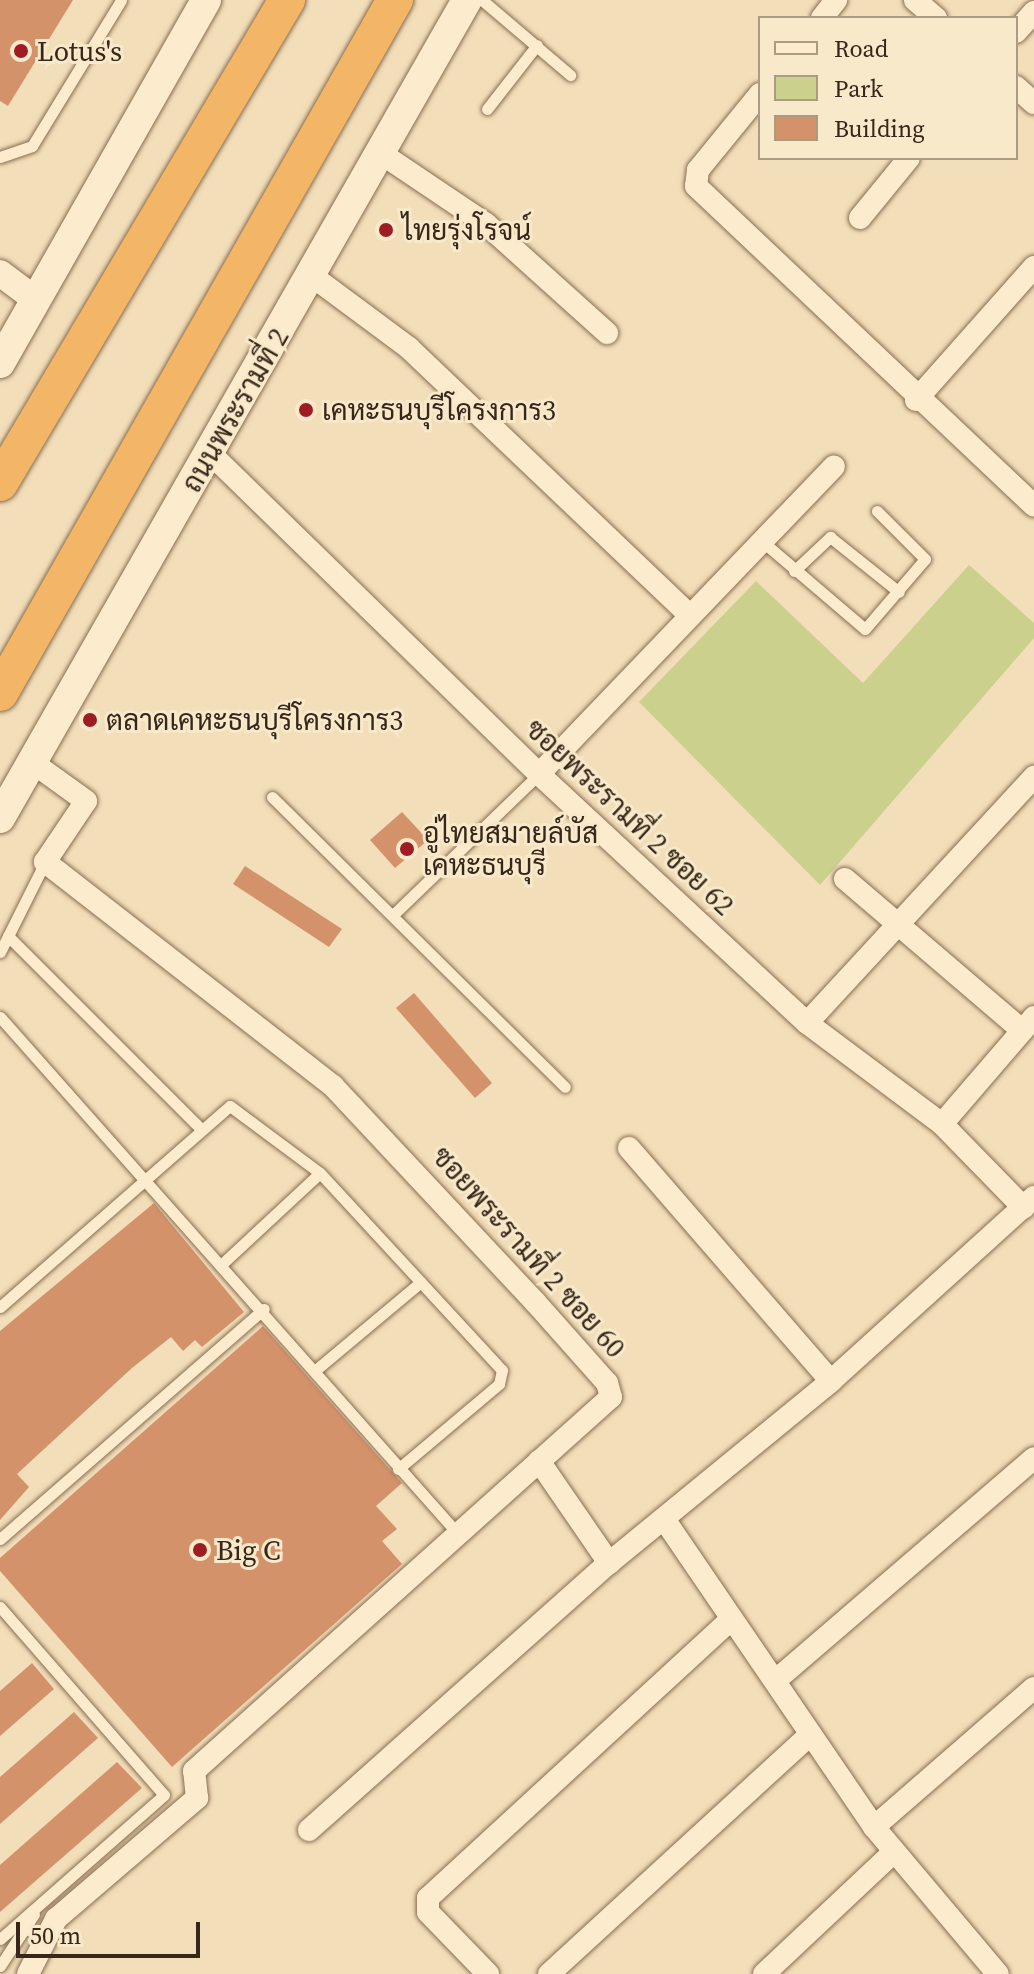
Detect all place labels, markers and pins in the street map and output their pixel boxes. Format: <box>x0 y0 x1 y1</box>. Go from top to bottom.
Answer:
place label: Lotus's <box>37 34 122 68</box>
marker: Lotus's <box>12 42 30 60</box>
place label: ไทยรุ่งโรจน์ <box>402 213 531 247</box>
marker: ไทยรุ่งโรจน์ <box>377 221 395 239</box>
place label: เคหะธนบุรีโครงการ3 <box>322 393 556 427</box>
marker: เคหะธนบุรีโครงการ3 <box>297 401 315 419</box>
place label: ตลาดเคหะธนบุรีโครงการ3 <box>106 703 403 737</box>
marker: ตลาดเคหะธนบุรีโครงการ3 <box>81 711 99 729</box>
place label: อู่ไทยสมายล์บัส เคหะธนบุรี <box>423 816 598 882</box>
marker: อู่ไทยสมายล์บัส เคหะธนบุรี <box>398 840 416 858</box>
place label: Big C <box>216 1533 281 1567</box>
marker: Big C <box>191 1541 209 1559</box>

